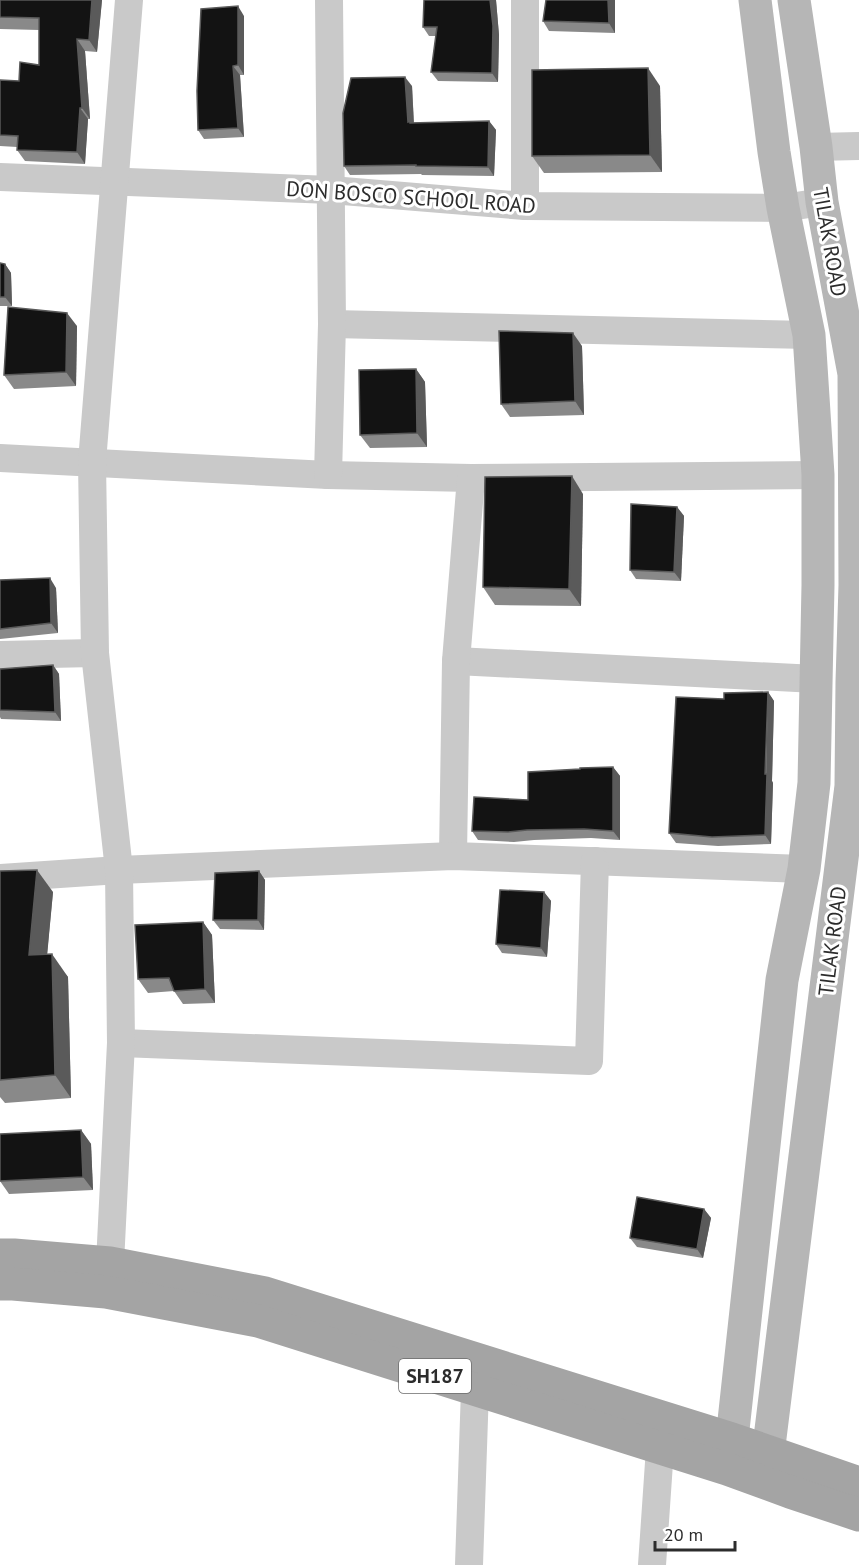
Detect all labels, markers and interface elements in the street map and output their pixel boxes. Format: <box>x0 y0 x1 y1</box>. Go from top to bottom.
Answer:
street label: DON BOSCO SCHOOL ROAD <box>285 175 537 219</box>
street label: TILAK ROAD <box>807 185 853 299</box>
street label: TILAK ROAD <box>812 885 852 997</box>
road number: SH187 <box>399 1359 471 1393</box>
scale bar <box>655 1514 734 1552</box>
text: 20 m <box>664 1523 703 1546</box>

